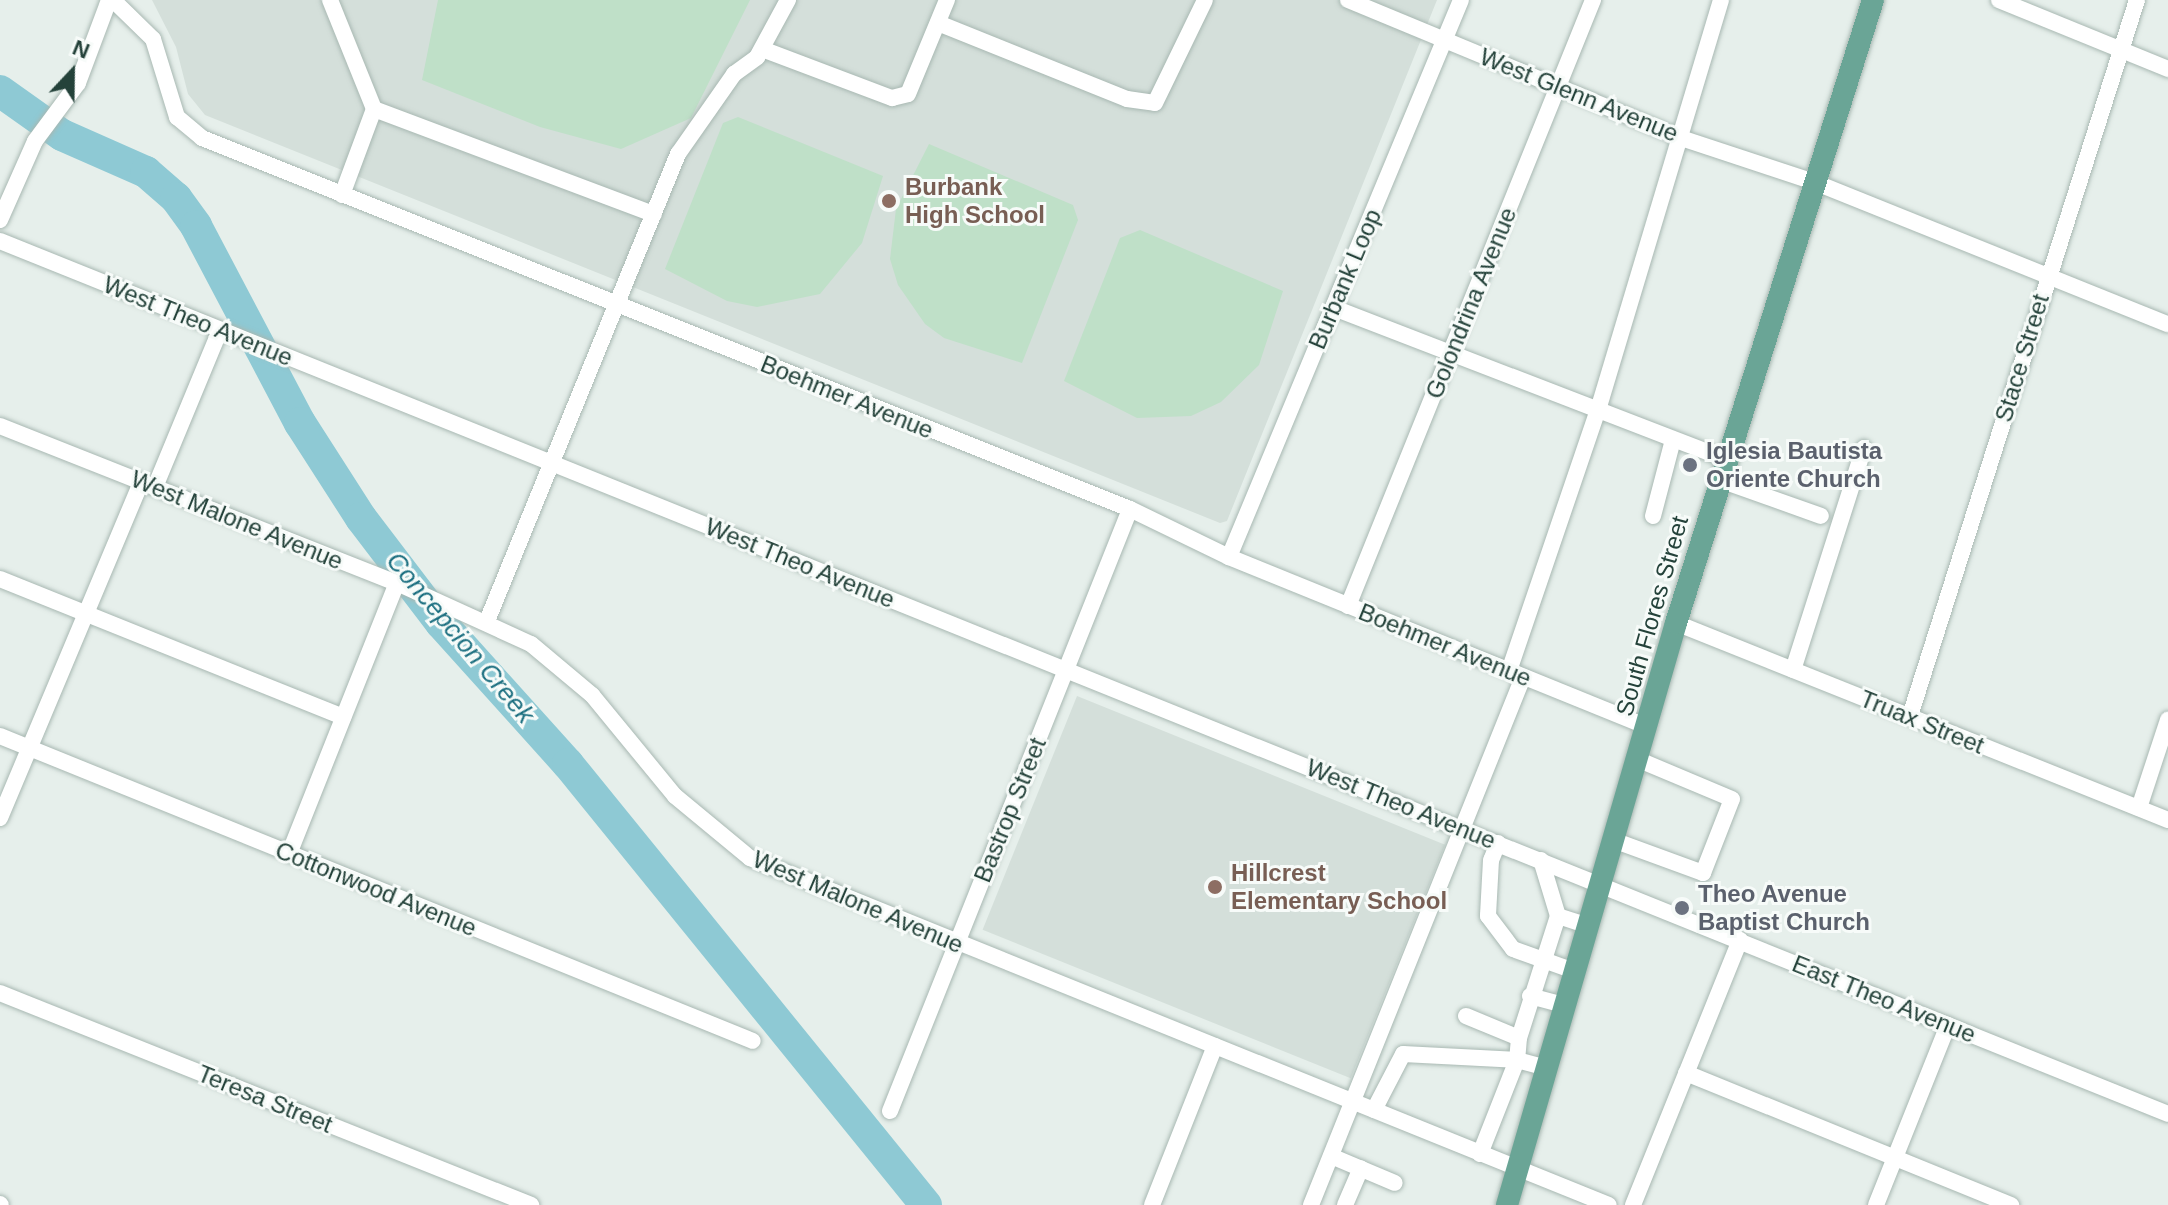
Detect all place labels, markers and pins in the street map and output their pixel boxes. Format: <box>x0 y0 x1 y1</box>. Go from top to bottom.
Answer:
place label: Burbank High School <box>905 173 1045 229</box>
marker: Burbank High School <box>880 192 898 210</box>
place label: Iglesia Bautista Oriente Church <box>1706 437 1882 493</box>
marker: Iglesia Bautista Oriente Church <box>1681 456 1699 474</box>
place label: Hillcrest Elementary School <box>1231 859 1447 915</box>
marker: Hillcrest Elementary School <box>1206 878 1224 896</box>
place label: Theo Avenue Baptist Church <box>1698 880 1870 936</box>
marker: Theo Avenue Baptist Church <box>1673 899 1691 917</box>

